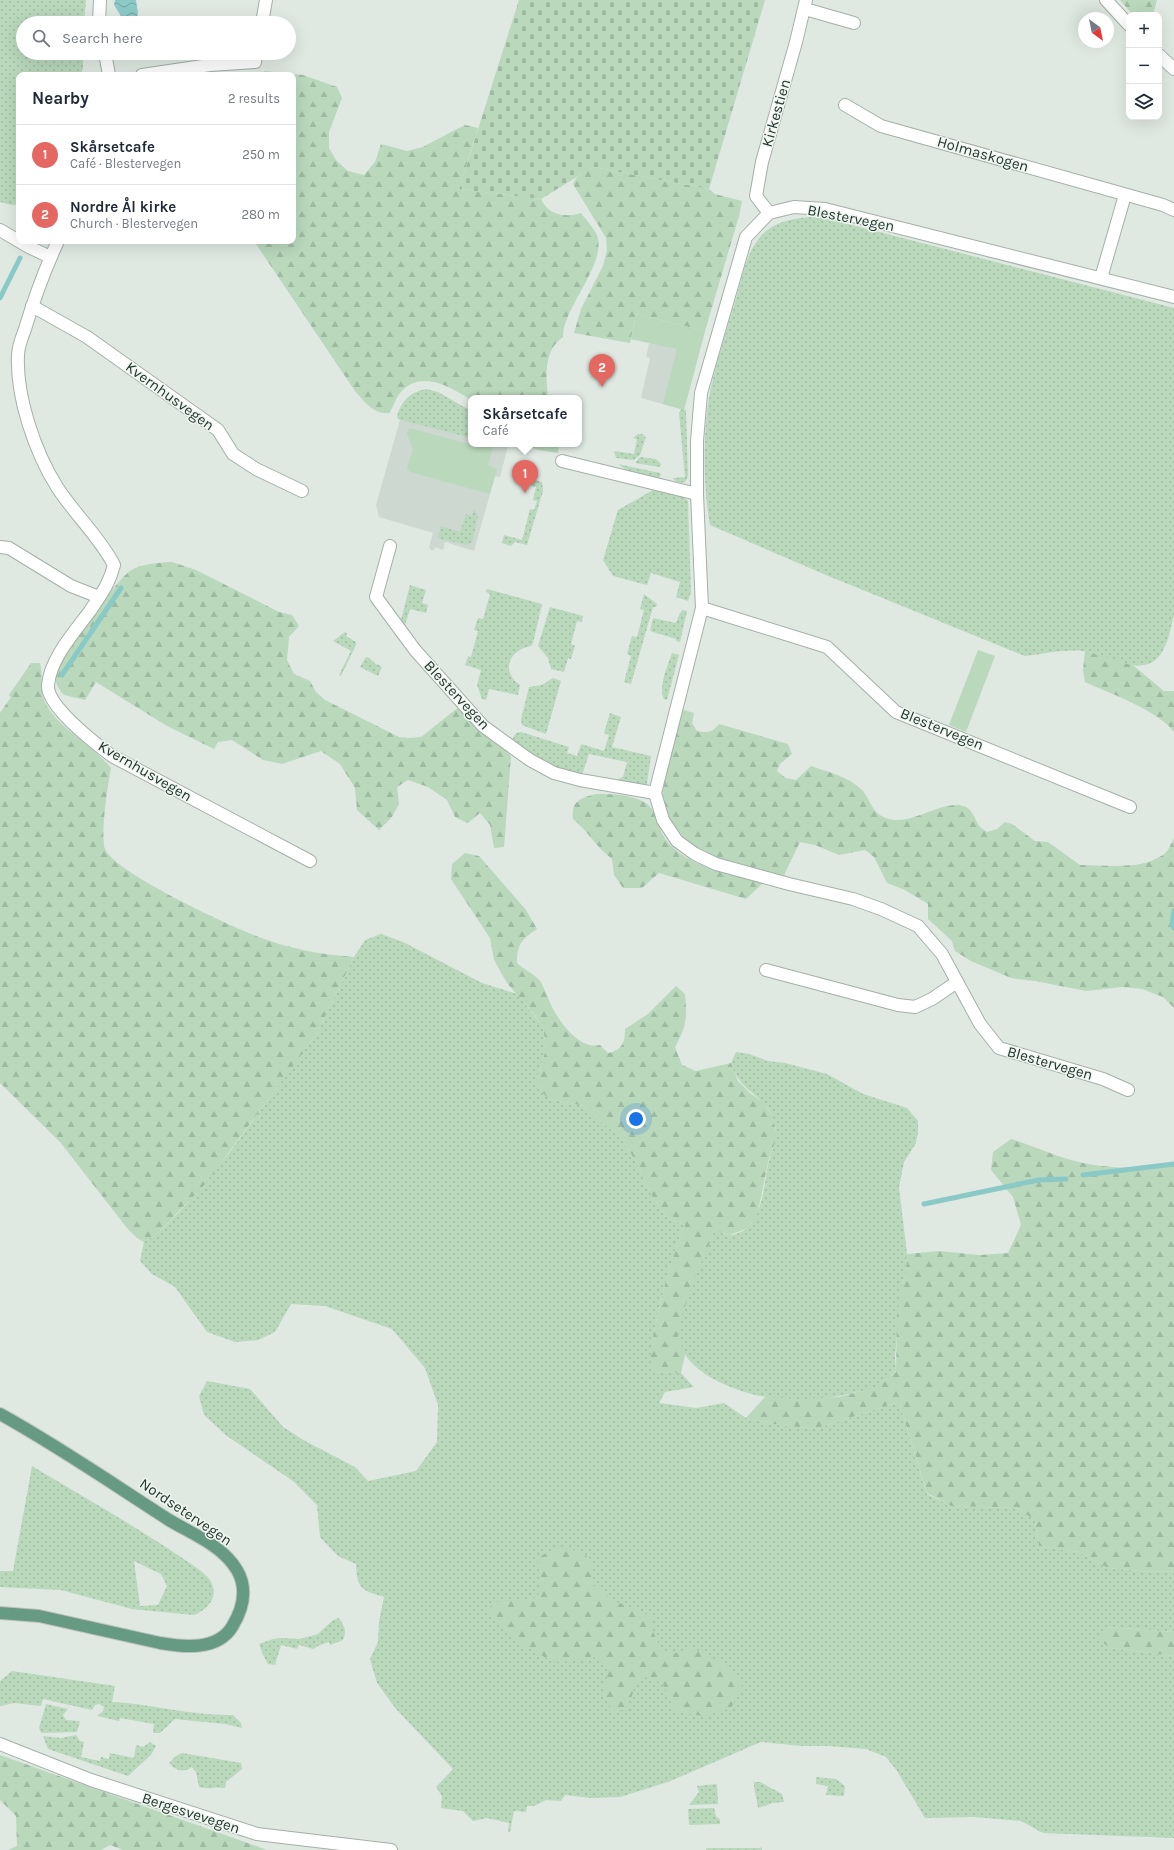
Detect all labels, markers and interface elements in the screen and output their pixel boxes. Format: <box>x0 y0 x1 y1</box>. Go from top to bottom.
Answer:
north arrow <box>1078 12 1114 48</box>
map controls <box>1126 12 1162 120</box>
button: + <box>1126 12 1162 48</box>
search box <box>16 16 296 60</box>
icon: search <box>30 27 52 49</box>
text: Search here <box>62 29 143 47</box>
button: − <box>1126 48 1162 84</box>
street label: Kirkestien <box>758 77 794 149</box>
button: layers <box>1126 84 1162 120</box>
text: Nearby <box>32 88 89 108</box>
text: 2 results <box>228 91 280 106</box>
street label: Holmaskogen <box>935 132 1031 176</box>
text: Skårsetcafe <box>70 138 155 156</box>
text: 1 <box>43 147 47 162</box>
text: 250 m <box>242 147 280 162</box>
text: Café · Blestervegen <box>70 156 181 171</box>
text: Nordre Ål kirke <box>70 198 176 216</box>
street label: Blestervegen <box>806 201 896 235</box>
text: 2 <box>41 207 49 222</box>
text: 280 m <box>242 207 280 222</box>
text: Church · Blestervegen <box>70 216 198 231</box>
pin: 2 <box>589 354 615 387</box>
street label: Kvernhusvegen <box>122 358 218 434</box>
popup <box>468 395 582 447</box>
text: Skårsetcafe <box>482 405 568 423</box>
text: Café <box>482 423 509 438</box>
pin: 1 <box>512 460 538 493</box>
street label: Blestervegen <box>420 657 494 733</box>
street label: Blestervegen <box>898 704 986 754</box>
street label: Kvernhusvegen <box>95 737 195 805</box>
street label: Blestervegen <box>1005 1042 1095 1084</box>
your location <box>626 1109 646 1129</box>
street label: Nordsetervegen <box>136 1474 236 1550</box>
street label: Bergesvevegen <box>140 1789 242 1837</box>

